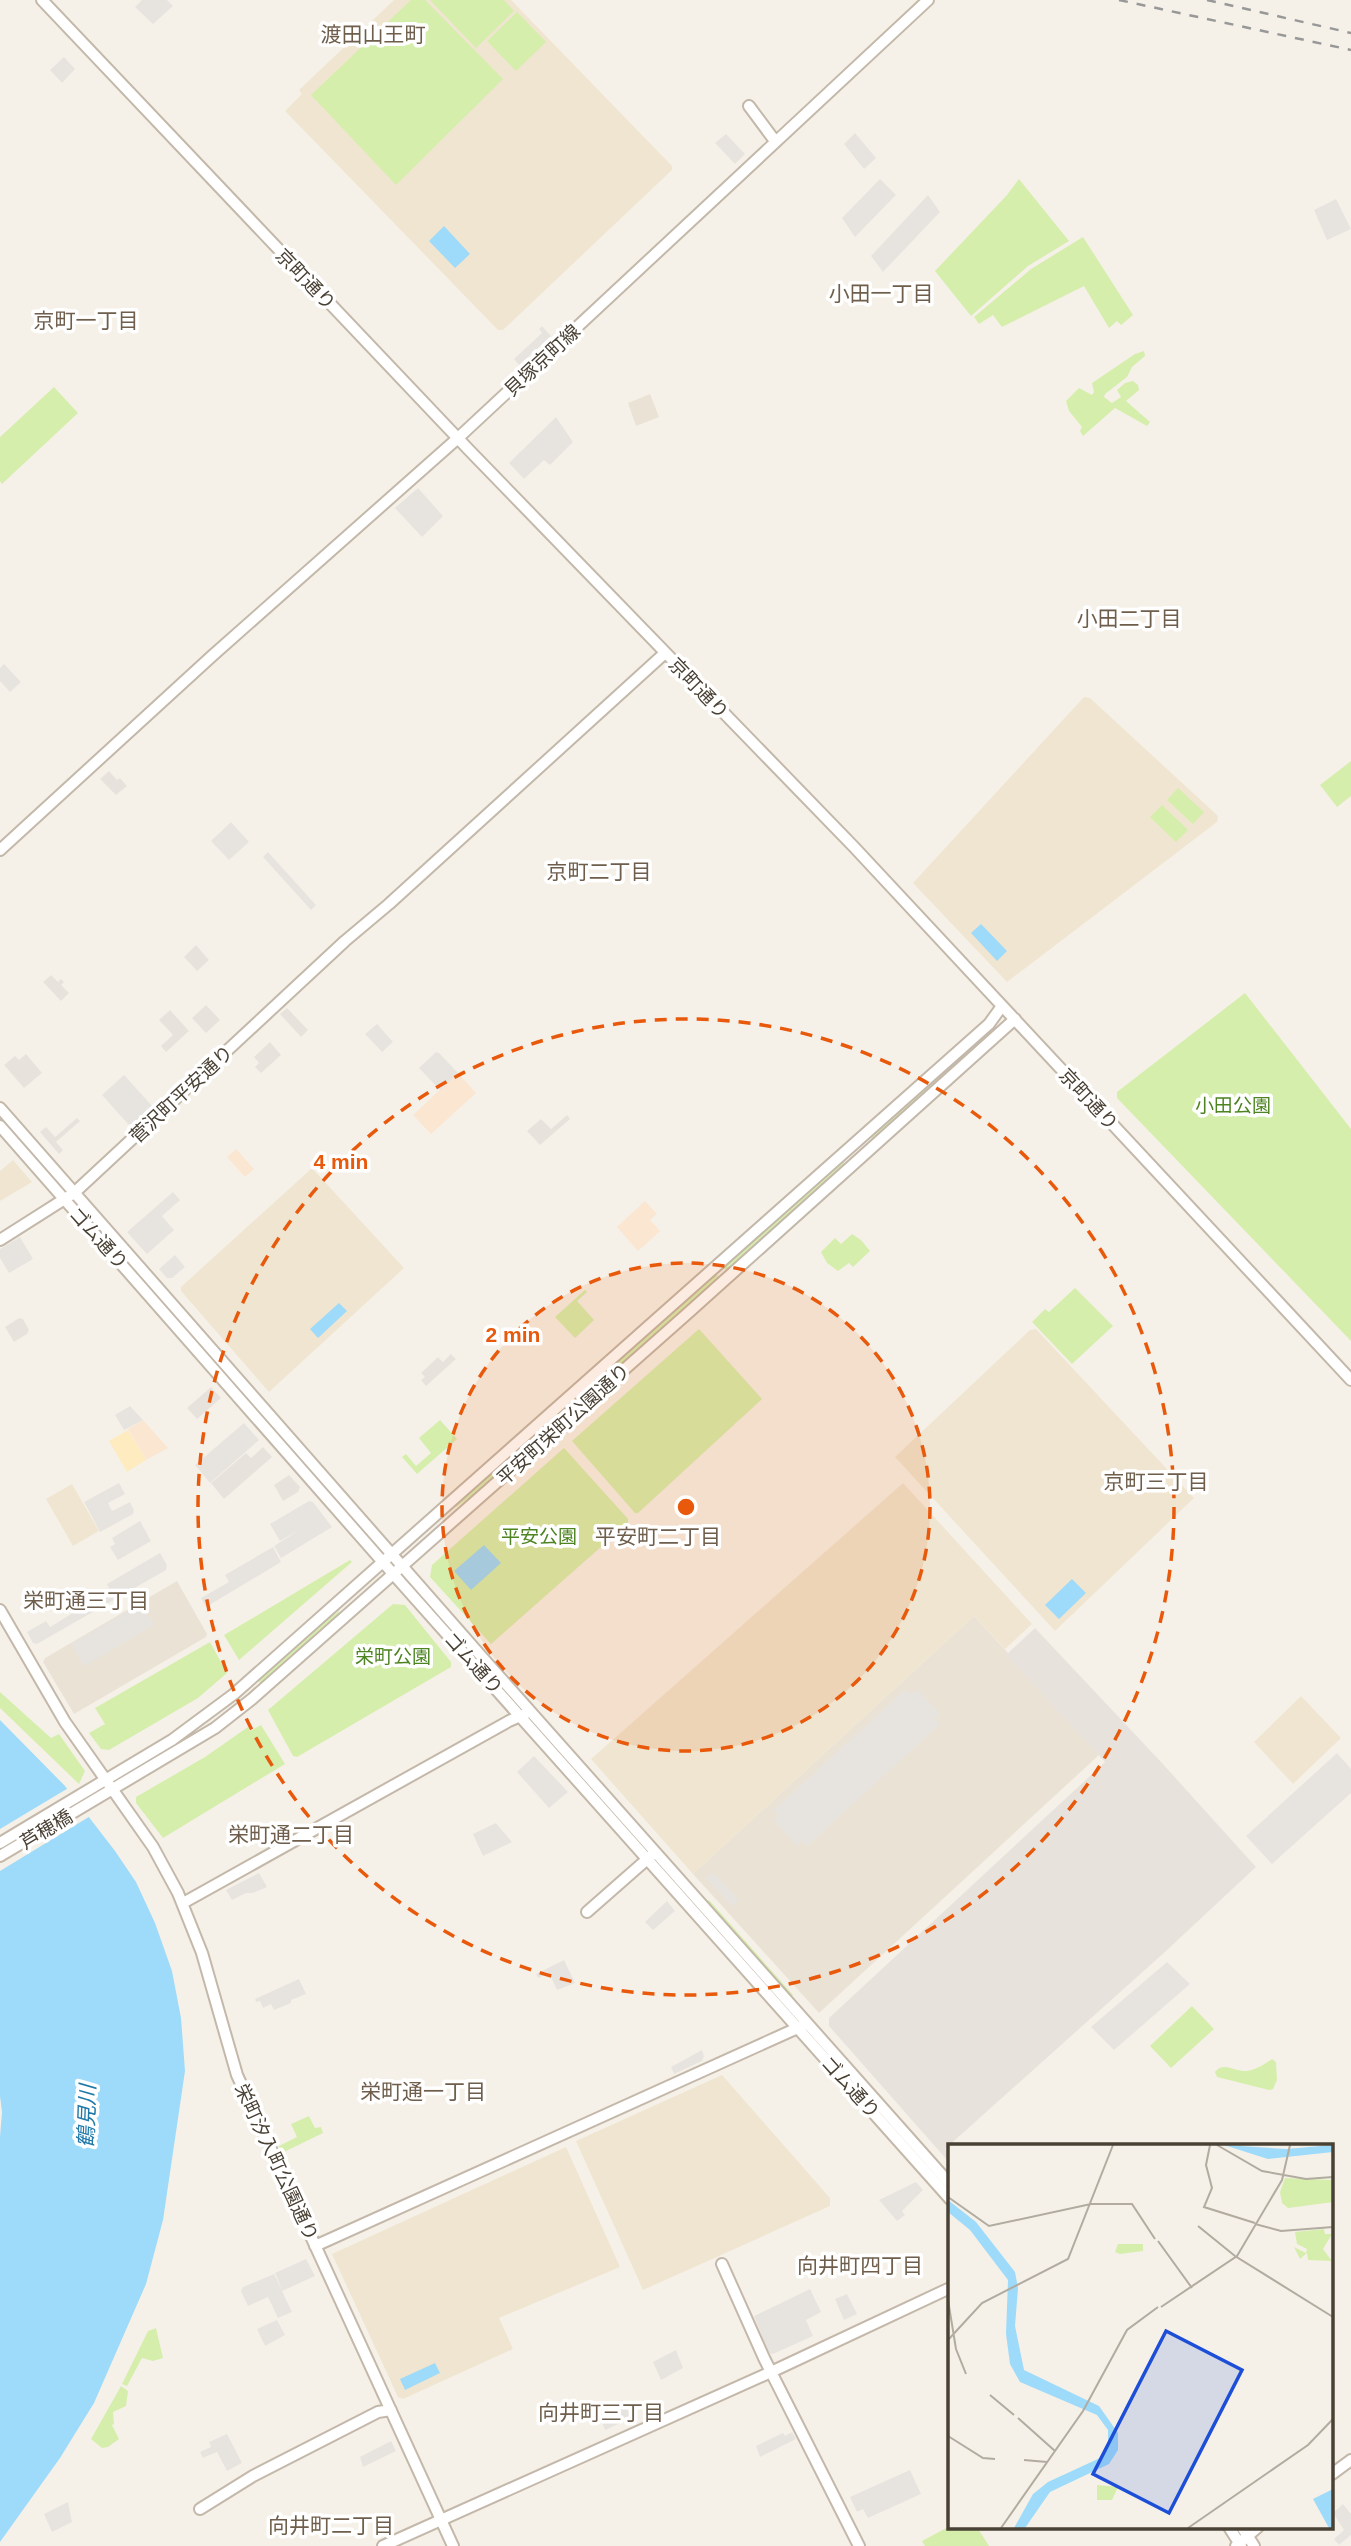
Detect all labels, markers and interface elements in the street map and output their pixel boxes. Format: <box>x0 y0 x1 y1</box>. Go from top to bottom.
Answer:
district label: 渡田山王町 <box>321 23 426 46</box>
street label: 京町通り <box>272 245 340 314</box>
district label: 小田一丁目 <box>829 282 934 305</box>
district label: 京町一丁目 <box>34 309 139 332</box>
street label: 貝塚京町線 <box>500 320 584 400</box>
district label: 小田二丁目 <box>1077 607 1182 630</box>
street label: 京町通り <box>665 654 733 723</box>
district label: 京町二丁目 <box>547 860 652 883</box>
street label: 菅沢町平安通り <box>126 1041 237 1147</box>
street label: 京町通り <box>1055 1064 1122 1134</box>
park label: 小田公園 <box>1195 1095 1271 1116</box>
text: 4 min <box>314 1150 368 1173</box>
street label: ゴム通り <box>65 1203 132 1274</box>
text: 2 min <box>486 1323 540 1346</box>
street label: 平安町栄町公園通り <box>493 1359 634 1489</box>
district label: 京町三丁目 <box>1104 1470 1209 1493</box>
centre of rings <box>674 1495 698 1519</box>
district label: 平安町二丁目 <box>595 1525 721 1548</box>
park label: 平安公園 <box>501 1526 577 1547</box>
district label: 栄町通三丁目 <box>23 1589 149 1612</box>
street label: ゴム通り <box>440 1628 507 1699</box>
park label: 栄町公園 <box>355 1646 431 1667</box>
street label: 芦穂橋 <box>16 1806 76 1853</box>
district label: 栄町通二丁目 <box>228 1823 354 1846</box>
street label: ゴム通り <box>817 2052 884 2123</box>
street label: 栄町汐入町公園通り <box>231 2080 322 2244</box>
district label: 栄町通一丁目 <box>360 2080 486 2103</box>
water label: 鶴見川 <box>74 2082 99 2148</box>
inset map <box>948 2144 1334 2528</box>
district label: 向井町四丁目 <box>797 2254 923 2277</box>
district label: 向井町三丁目 <box>538 2401 664 2424</box>
district label: 向井町二丁目 <box>268 2514 394 2537</box>

